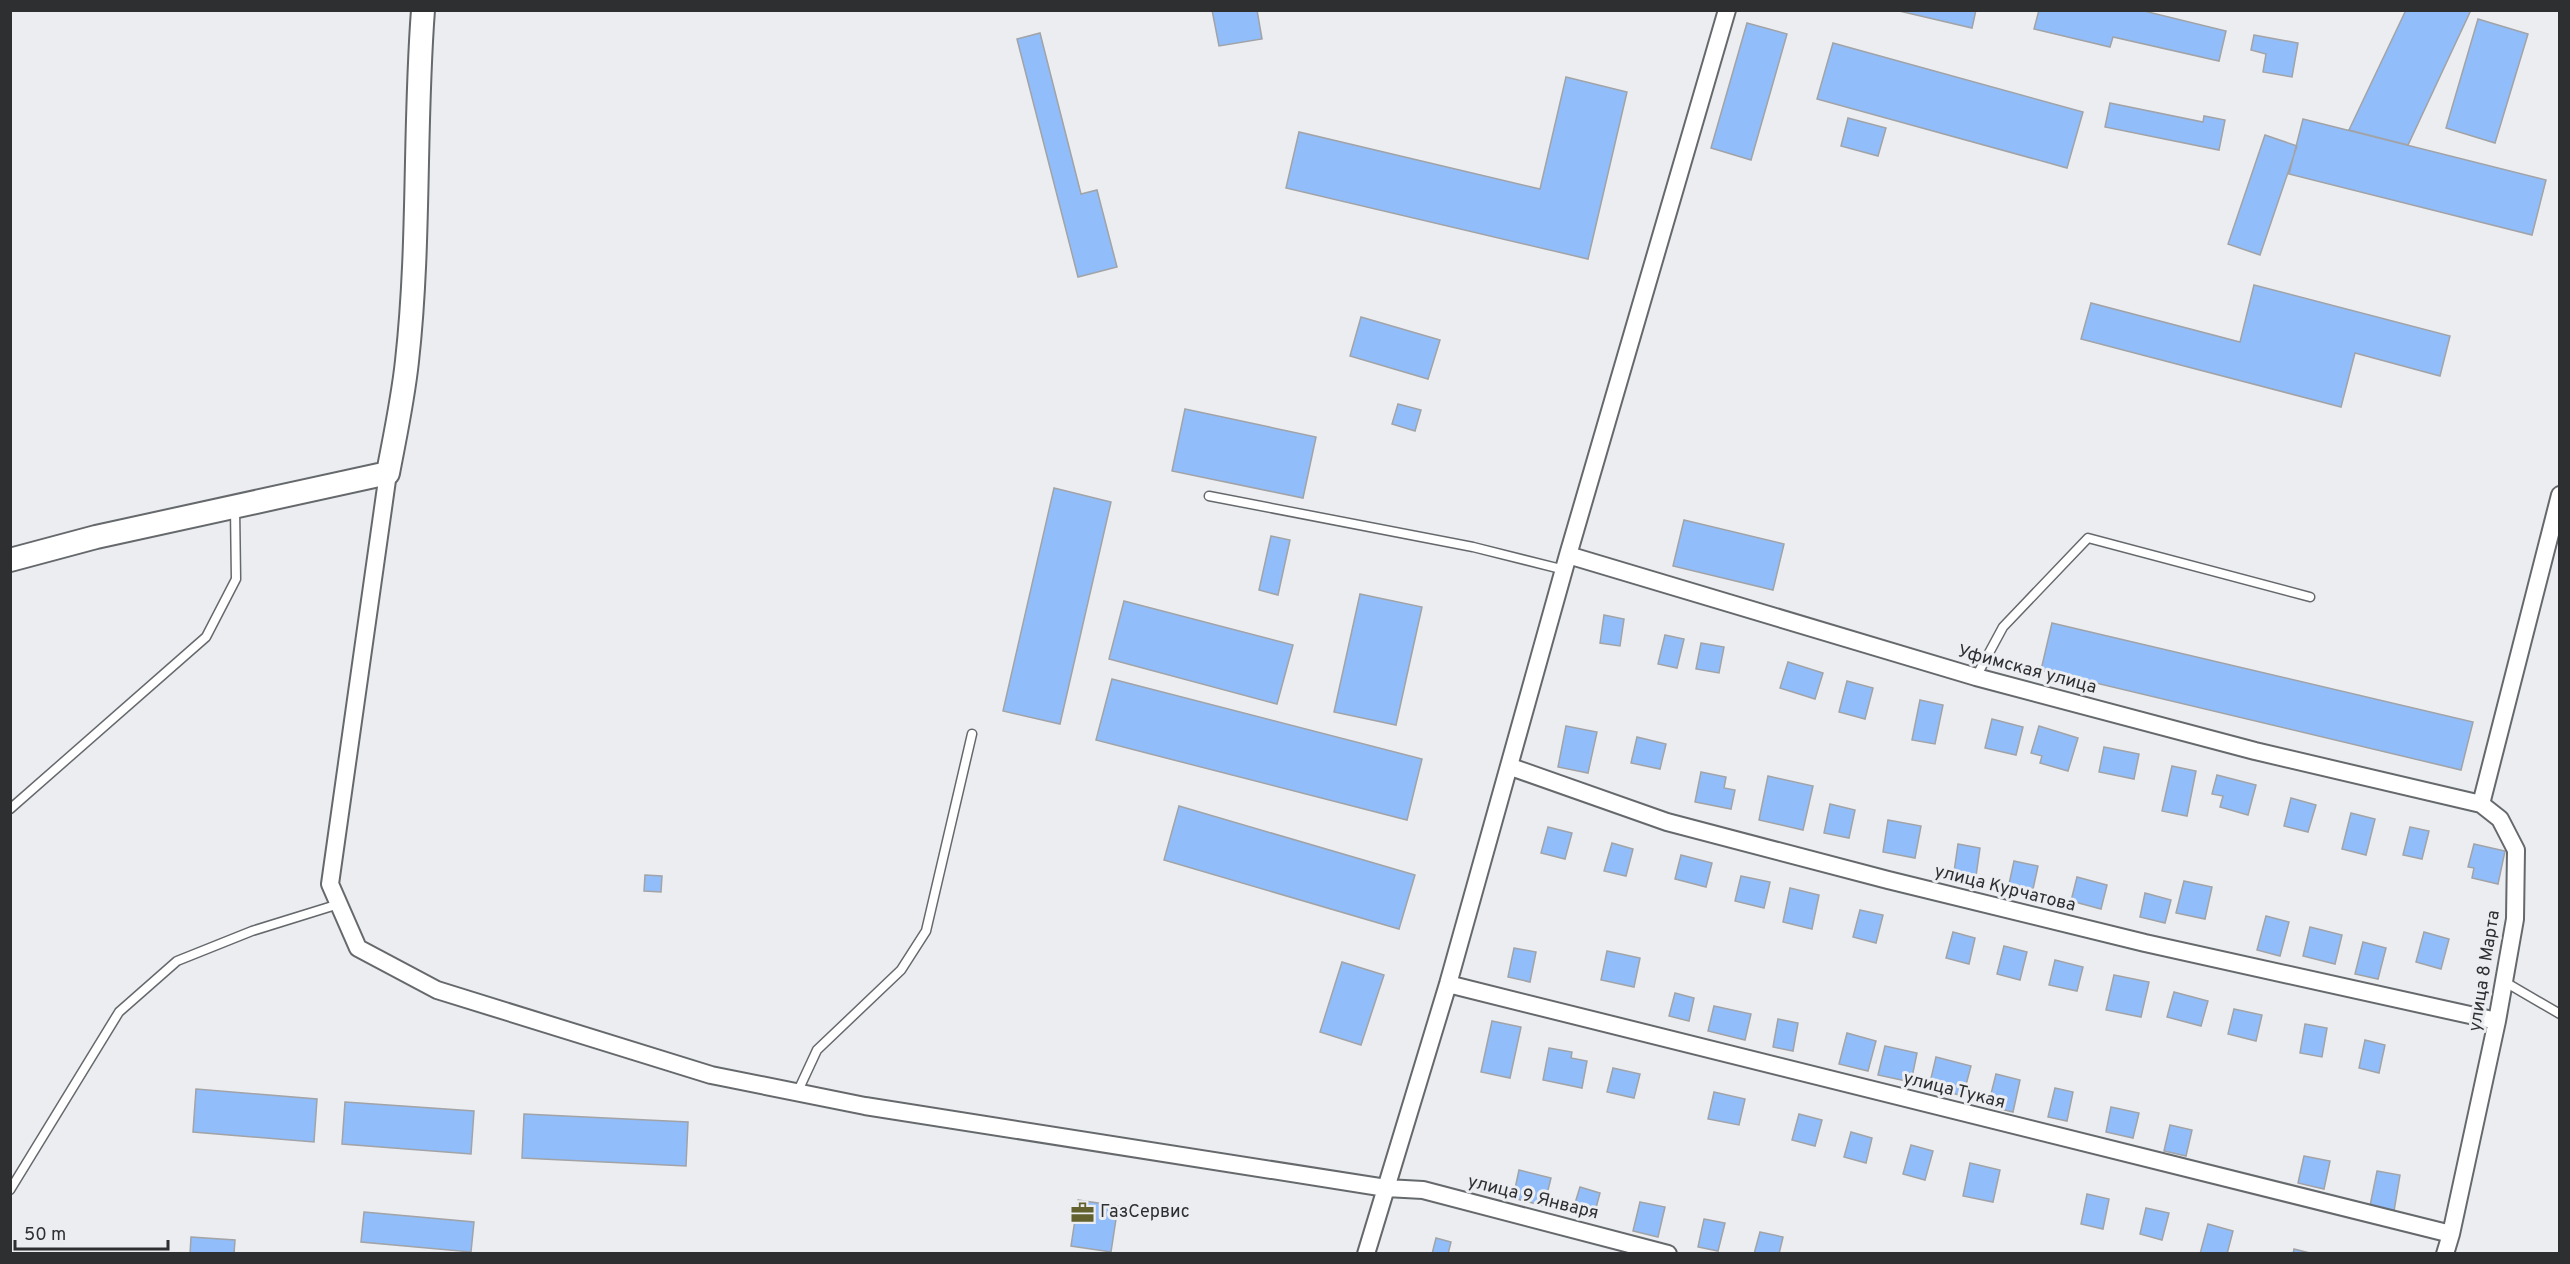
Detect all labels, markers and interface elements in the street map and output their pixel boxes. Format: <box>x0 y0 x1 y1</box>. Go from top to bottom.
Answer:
street label: Уфимская улица <box>1955 640 2099 700</box>
street label: улица Курчатова <box>1932 860 2078 918</box>
street label: улица 8 Марта <box>2464 909 2506 1033</box>
street label: улица Тукая <box>1900 1067 2008 1115</box>
street label: улица 9 Января <box>1465 1171 1601 1225</box>
office icon: ГазСервис <box>1069 1199 1095 1225</box>
place label: ГазСервис <box>1100 1201 1190 1224</box>
scale bar <box>15 1213 168 1251</box>
text: 50 m <box>24 1224 66 1247</box>

